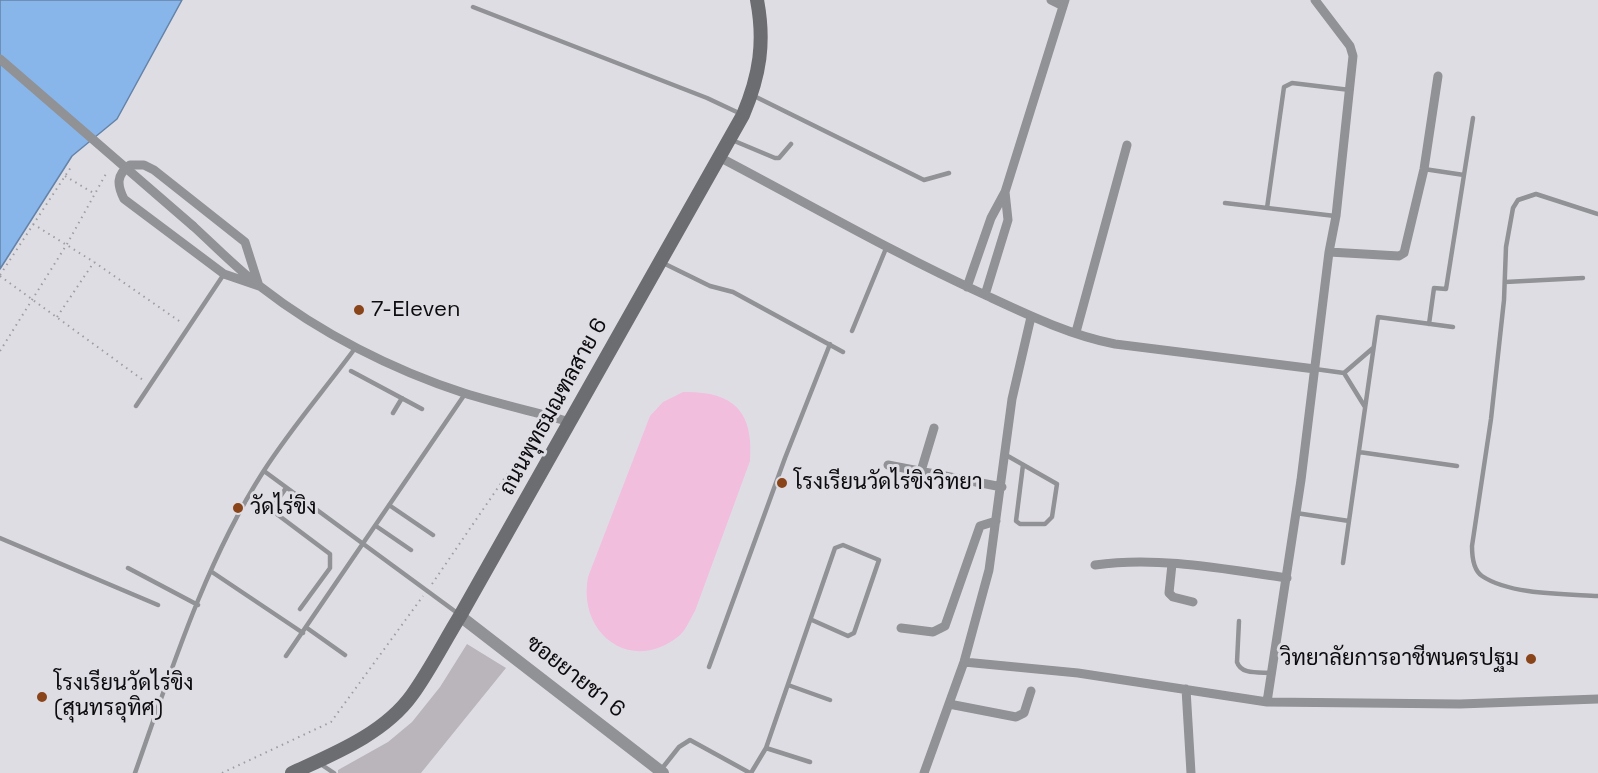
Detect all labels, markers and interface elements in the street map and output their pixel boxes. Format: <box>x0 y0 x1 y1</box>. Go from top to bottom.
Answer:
place label: 7-Eleven <box>371 297 460 323</box>
marker: 7-Eleven <box>352 303 366 317</box>
street label: ถนนพุทธมณฑลสาย 6 <box>494 314 614 500</box>
place label: โรงเรียนวัดไร่ขิงวิทยา <box>794 470 983 496</box>
marker: โรงเรียนวัดไร่ขิงวิทยา <box>775 476 789 490</box>
place label: วัดไร่ขิง <box>250 495 317 521</box>
marker: วัดไร่ขิง <box>231 501 245 515</box>
street label: ซอยยายชา 6 <box>520 630 630 724</box>
place label: วิทยาลัยการอาชีพนครปฐม <box>1280 646 1519 672</box>
marker: วิทยาลัยการอาชีพนครปฐม <box>1524 652 1538 666</box>
place label: โรงเรียนวัดไร่ขิง (สุนทรอุทิศ) <box>54 671 194 722</box>
marker: โรงเรียนวัดไร่ขิง (สุนทรอุทิศ) <box>35 690 49 704</box>

